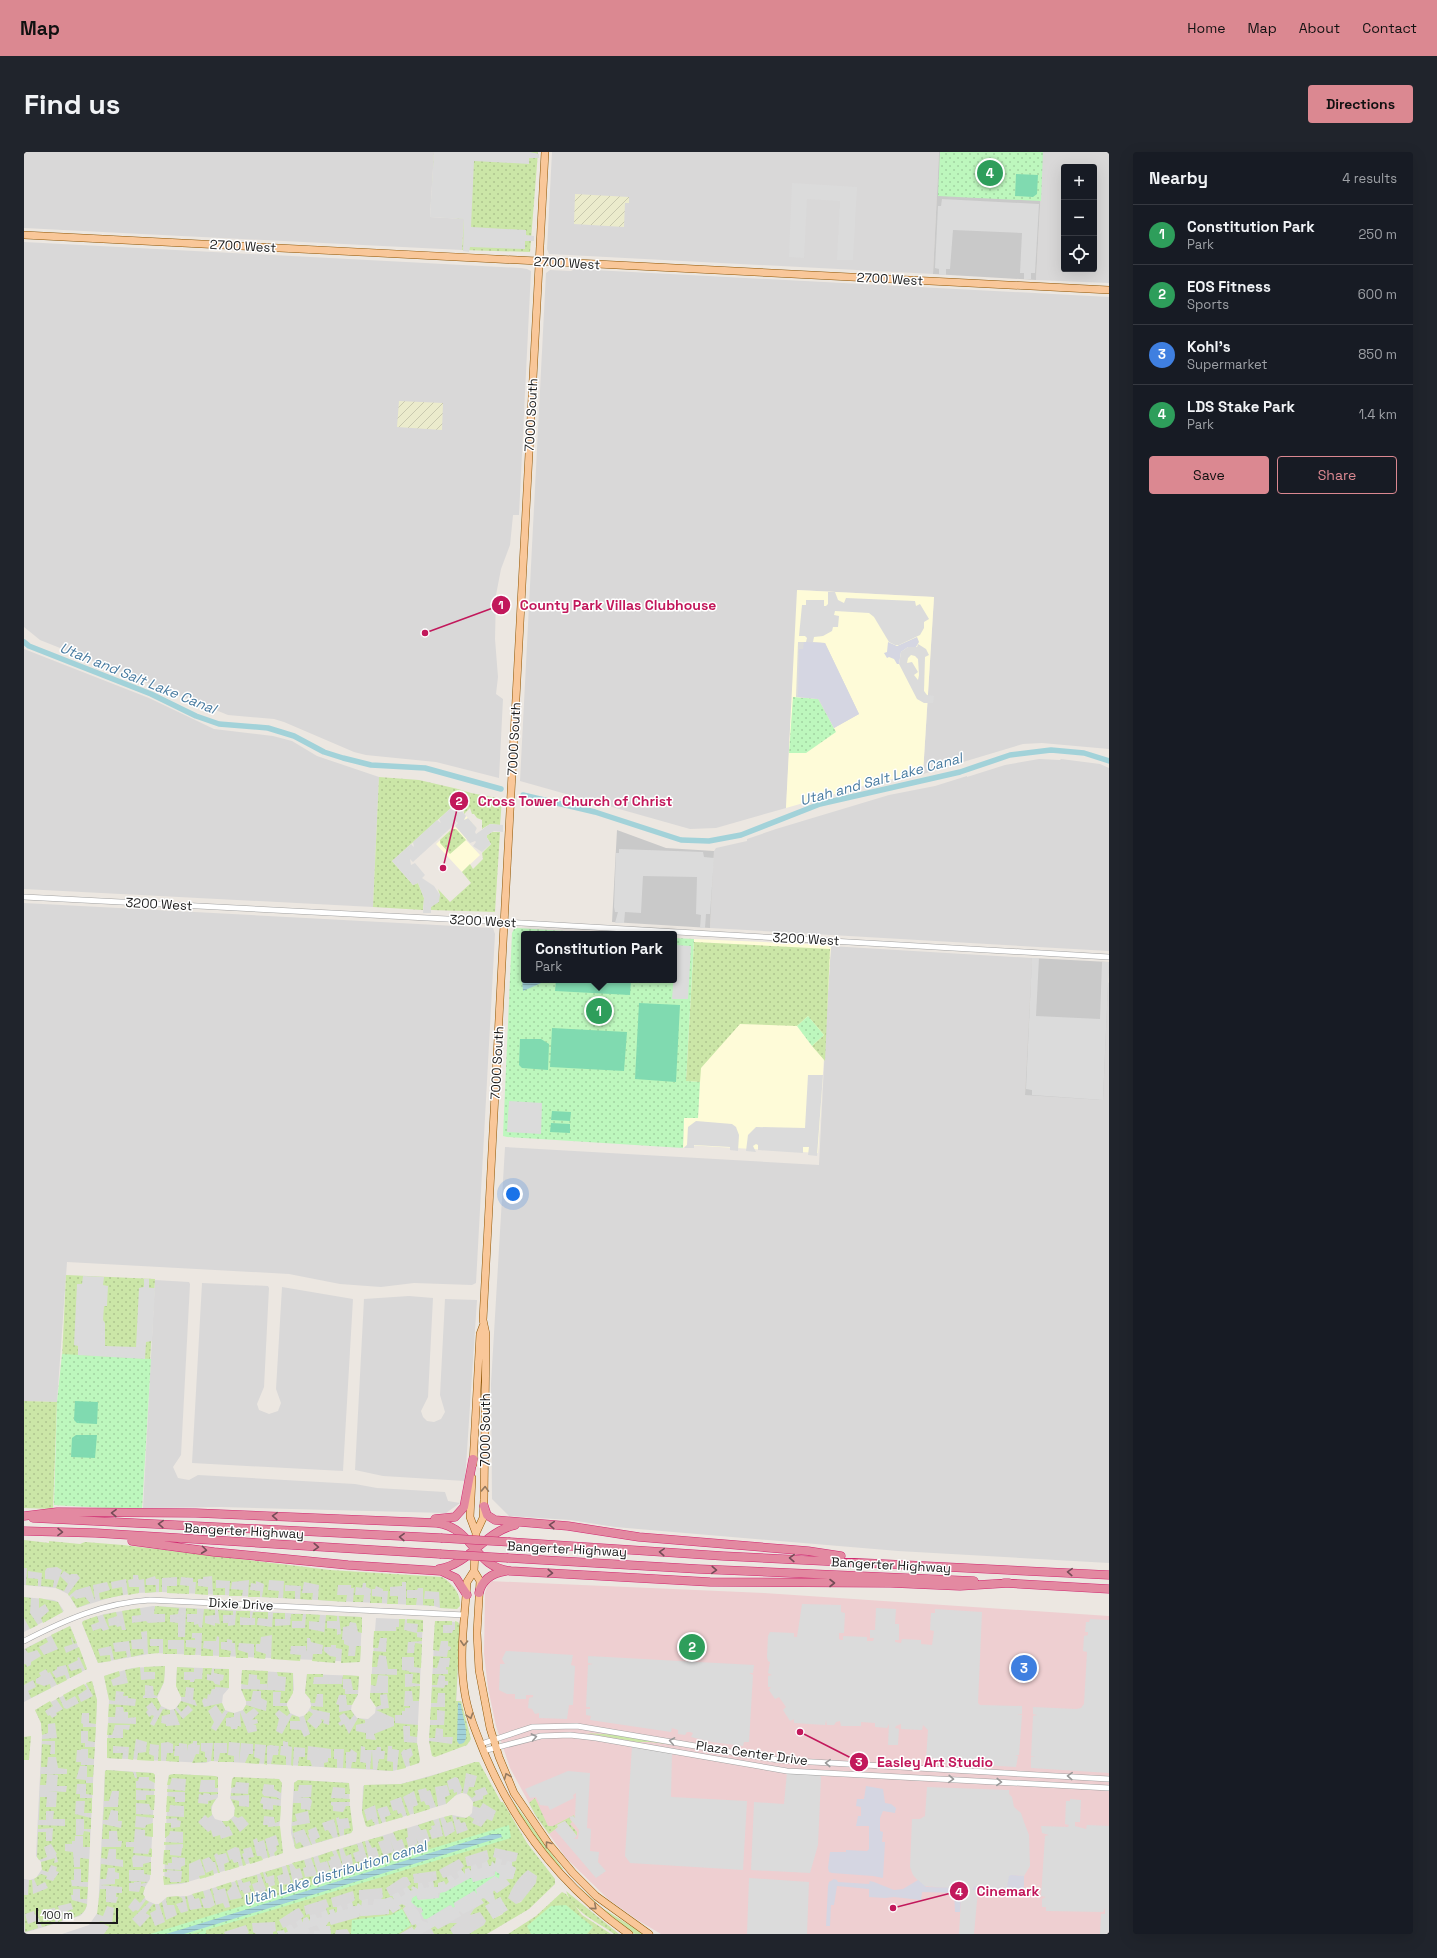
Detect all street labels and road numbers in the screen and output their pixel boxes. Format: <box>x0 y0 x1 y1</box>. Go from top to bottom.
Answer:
street label: 2700 West <box>209 236 277 256</box>
street label: 2700 West <box>533 253 601 273</box>
street label: 2700 West <box>856 269 924 289</box>
street label: 7000 South <box>521 378 541 452</box>
street label: 7000 South <box>504 702 524 776</box>
street label: 3200 West <box>125 894 193 914</box>
street label: 3200 West <box>449 911 517 931</box>
street label: 3200 West <box>772 929 840 949</box>
street label: 7000 South <box>487 1026 507 1100</box>
street label: 7000 South <box>477 1393 494 1467</box>
street label: Bangerter Highway <box>184 1519 304 1543</box>
street label: Bangerter Highway <box>507 1537 627 1561</box>
street label: Bangerter Highway <box>831 1553 951 1577</box>
street label: Dixie Drive <box>208 1594 274 1614</box>
street label: Plaza Center Drive <box>695 1737 809 1769</box>

